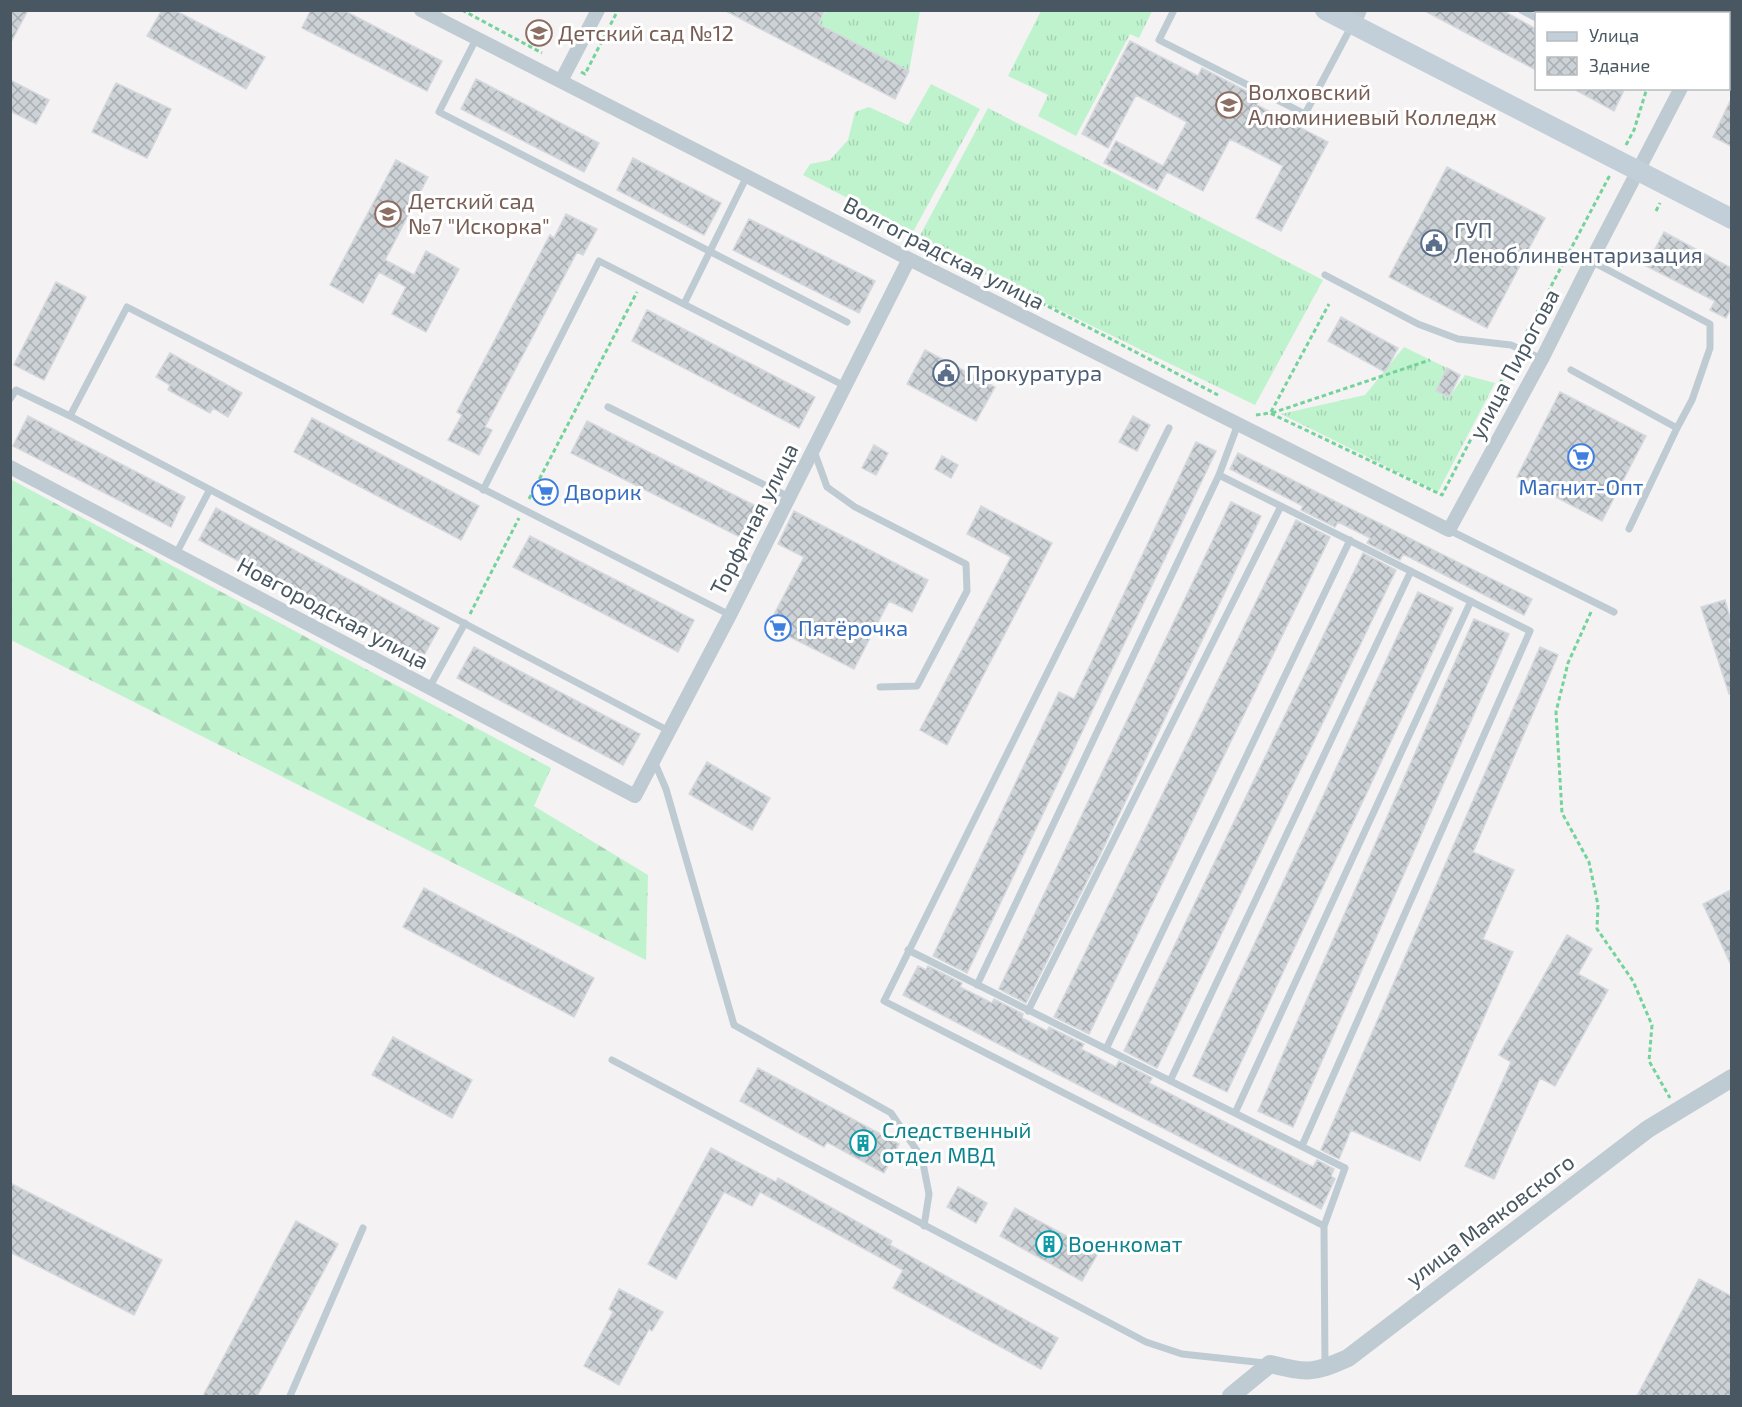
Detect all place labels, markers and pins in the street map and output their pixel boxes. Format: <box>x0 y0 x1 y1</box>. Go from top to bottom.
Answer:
school or university icon: Детский cад №12 <box>524 18 554 48</box>
place label: Детский cад №12 <box>558 19 734 45</box>
place label: Волховский Алюминиевый Колледж <box>1248 78 1497 129</box>
school or university icon: Волховский Алюминиевый Колледж <box>1214 90 1244 120</box>
place label: Детский cад №7 "Искорка" <box>408 187 550 238</box>
school or university icon: Детский cад №7 "Искорка" <box>373 199 403 229</box>
place label: ГУП Леноблинвентаризация <box>1454 216 1703 267</box>
public building icon: ГУП Леноблинвентаризация <box>1419 228 1449 258</box>
public building icon: Прокуратура <box>931 358 961 388</box>
place label: Прокуратура <box>966 359 1102 386</box>
supermarket icon: Магнит-Опт <box>1566 442 1596 472</box>
place label: Магнит-Опт <box>1518 473 1644 499</box>
supermarket icon: Дворик <box>530 477 560 507</box>
place label: Дворик <box>564 478 642 504</box>
supermarket icon: Пятёрочка <box>763 613 793 643</box>
place label: Пятёрочка <box>798 614 908 640</box>
place label: Следственный отдел МВД <box>882 1116 1031 1167</box>
building icon: Следственный отдел МВД <box>848 1128 878 1158</box>
building icon: Военкомат <box>1034 1229 1064 1259</box>
place label: Военкомат <box>1068 1230 1183 1256</box>

